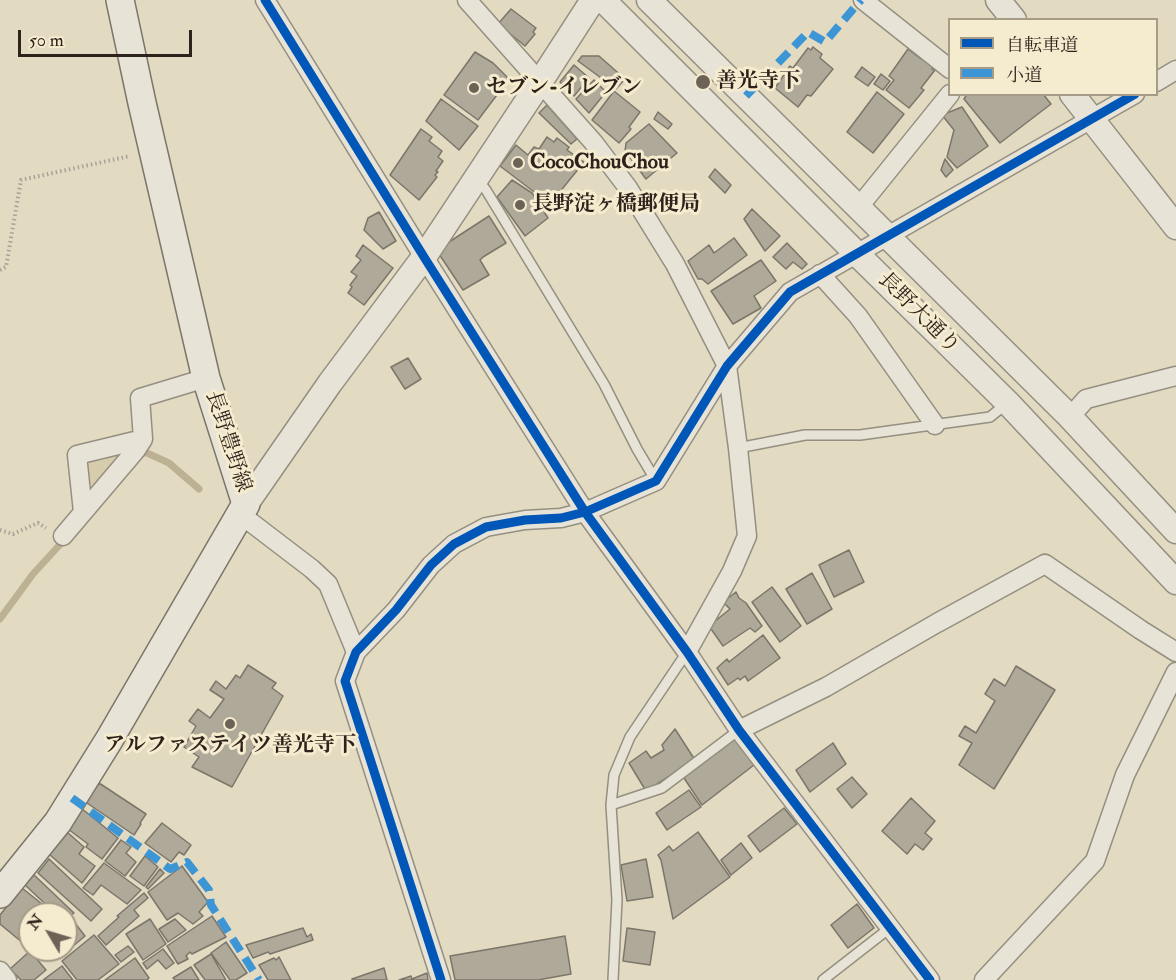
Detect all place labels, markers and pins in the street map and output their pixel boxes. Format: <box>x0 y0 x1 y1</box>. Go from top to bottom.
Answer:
place label: 善光寺下 <box>716 69 800 95</box>
marker: 善光寺下 <box>694 73 712 91</box>
place label: セブン-イレブン <box>486 75 642 101</box>
marker: セブン-イレブン <box>467 81 481 95</box>
place label: CocoChouChou <box>530 150 669 176</box>
marker: CocoChouChou <box>511 156 525 170</box>
place label: 長野淀ヶ橋郵便局 <box>532 192 700 218</box>
marker: 長野淀ヶ橋郵便局 <box>513 198 527 212</box>
marker: アルファステイツ善光寺下 <box>223 717 237 731</box>
place label: アルファステイツ善光寺下 <box>104 733 356 759</box>

